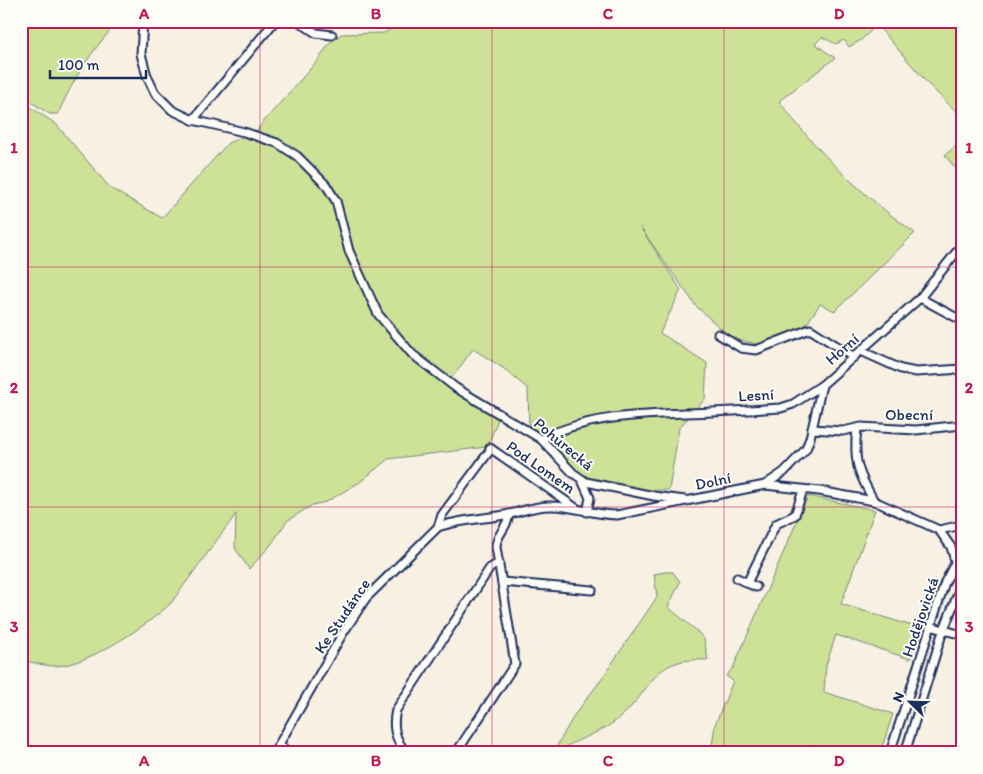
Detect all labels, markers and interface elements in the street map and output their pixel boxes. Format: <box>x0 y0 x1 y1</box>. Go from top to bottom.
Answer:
text: A <box>138 4 150 23</box>
text: B <box>371 4 382 23</box>
text: C <box>603 4 614 23</box>
text: D <box>834 4 845 23</box>
scale bar <box>50 48 146 80</box>
text: 100 m <box>58 56 100 74</box>
text: 1 <box>10 138 18 157</box>
text: 1 <box>965 138 973 157</box>
street label: Horní <box>821 329 863 369</box>
text: 2 <box>10 378 19 397</box>
text: 2 <box>965 378 974 397</box>
street label: Lesní <box>738 385 774 405</box>
street label: Obecní <box>885 405 933 424</box>
street label: Pohůrecká <box>530 414 598 475</box>
street label: Pod Lomem <box>503 436 579 498</box>
street label: Dolní <box>693 468 733 494</box>
street label: Hodějovická <box>897 574 943 659</box>
street label: Ke Studánce <box>310 575 374 657</box>
text: 3 <box>10 617 19 636</box>
text: 3 <box>965 617 974 636</box>
north arrow <box>886 676 936 726</box>
text: N <box>889 689 908 705</box>
text: A <box>138 751 150 770</box>
text: B <box>371 751 382 770</box>
text: C <box>603 751 614 770</box>
text: D <box>834 751 845 770</box>

